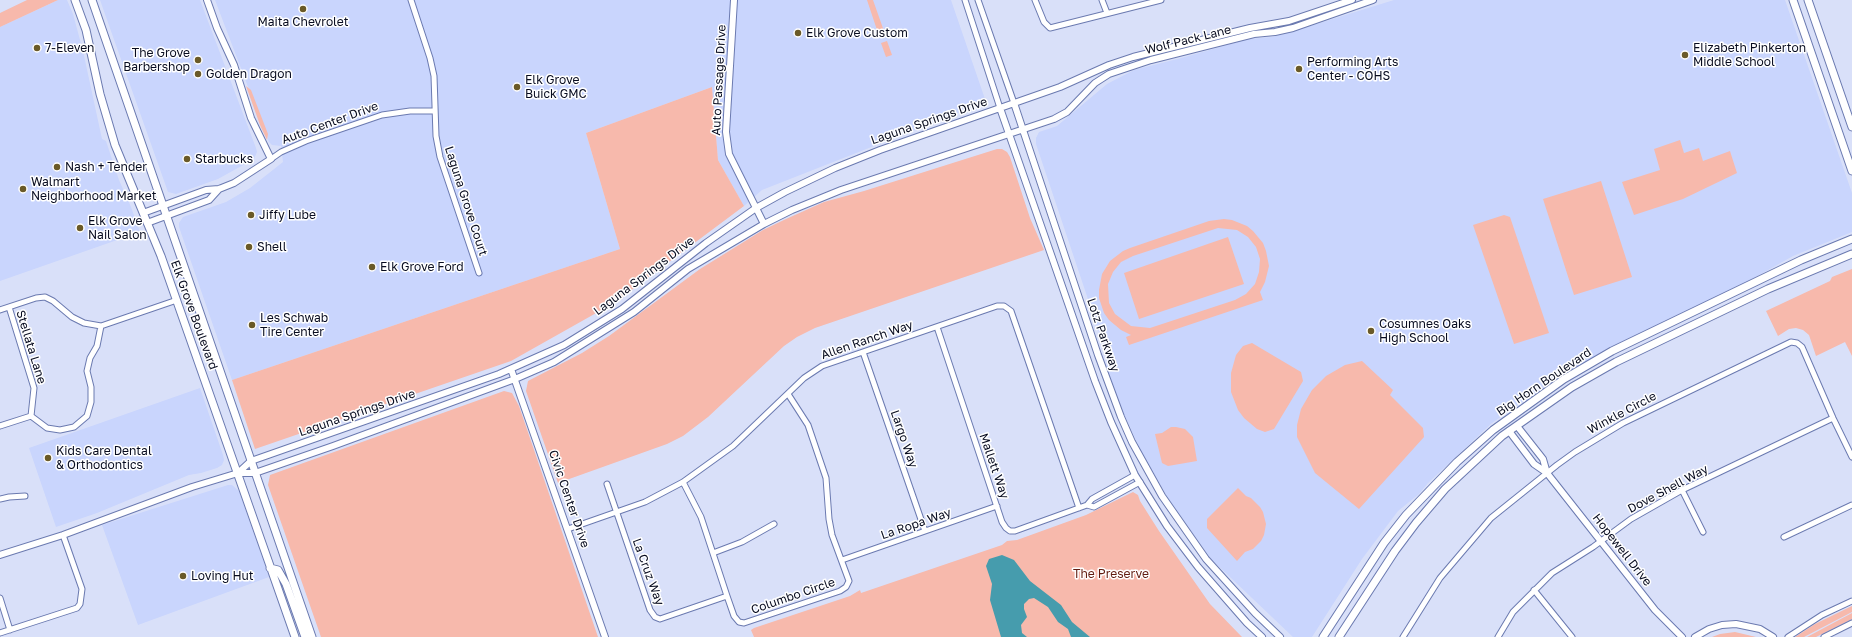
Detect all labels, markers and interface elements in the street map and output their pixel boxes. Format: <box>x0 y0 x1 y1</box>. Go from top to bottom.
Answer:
marker: Maita Chevrolet <box>298 4 308 14</box>
place label: Maita Chevrolet <box>257 15 349 29</box>
street label: Wolf Pack Lane <box>1143 22 1233 58</box>
street label: Auto Passage Drive <box>709 24 729 136</box>
place label: Elk Grove Custom <box>806 26 908 40</box>
marker: Elk Grove Custom <box>793 28 803 38</box>
place label: 7-Eleven <box>45 41 94 55</box>
place label: Elizabeth Pinkerton Middle School <box>1693 41 1806 69</box>
marker: 7-Eleven <box>32 43 42 53</box>
place label: The Grove Barbershop <box>123 46 190 74</box>
marker: Elizabeth Pinkerton Middle School <box>1680 50 1690 60</box>
marker: The Grove Barbershop <box>193 55 203 65</box>
place label: Performing Arts Center - COHS <box>1307 55 1398 83</box>
marker: Performing Arts Center - COHS <box>1294 64 1304 74</box>
place label: Golden Dragon <box>206 67 292 81</box>
marker: Golden Dragon <box>193 69 203 79</box>
place label: Elk Grove Buick GMC <box>525 73 587 101</box>
marker: Elk Grove Buick GMC <box>512 82 522 92</box>
street label: Laguna Springs Drive <box>869 94 989 148</box>
street label: Auto Center Drive <box>280 99 380 147</box>
street label: Laguna Grove Court <box>441 144 491 258</box>
place label: Starbucks <box>195 152 253 166</box>
marker: Starbucks <box>182 154 192 164</box>
place label: Nash + Tender <box>65 160 147 174</box>
marker: Nash + Tender <box>52 162 62 172</box>
place label: Walmart Neighborhood Market <box>31 175 157 203</box>
marker: Walmart Neighborhood Market <box>18 184 28 194</box>
place label: Jiffy Lube <box>259 208 316 222</box>
marker: Jiffy Lube <box>246 210 256 220</box>
place label: Elk Grove Nail Salon <box>88 214 147 242</box>
marker: Elk Grove Nail Salon <box>75 223 85 233</box>
street label: Laguna Springs Drive <box>591 233 697 319</box>
place label: Shell <box>257 240 287 254</box>
marker: Shell <box>244 242 254 252</box>
street label: Elk Grove Boulevard <box>168 258 220 372</box>
place label: Elk Grove Ford <box>380 260 464 274</box>
marker: Elk Grove Ford <box>367 262 377 272</box>
street label: Lotz Parkway <box>1084 296 1122 374</box>
street label: Stellata Lane <box>13 308 49 386</box>
place label: Les Schwab Tire Center <box>260 311 328 339</box>
place label: Cosumnes Oaks High School <box>1379 317 1471 345</box>
street label: Allen Ranch Way <box>819 318 915 362</box>
marker: Les Schwab Tire Center <box>247 320 257 330</box>
marker: Cosumnes Oaks High School <box>1366 326 1376 336</box>
street label: Big Horn Boulevard <box>1494 345 1594 419</box>
street label: Laguna Springs Drive <box>297 386 417 440</box>
street label: Winkle Circle <box>1585 389 1659 437</box>
street label: Largo Way <box>887 408 921 470</box>
street label: Mallett Way <box>976 431 1012 501</box>
place label: Kids Care Dental & Orthodontics <box>56 444 152 472</box>
street label: Civic Center Drive <box>546 448 592 550</box>
marker: Kids Care Dental & Orthodontics <box>43 453 53 463</box>
street label: Dove Shell Way <box>1625 462 1711 516</box>
street label: La Ropa Way <box>879 505 953 543</box>
street label: Hopewell Drive <box>1589 511 1655 589</box>
street label: La Cruz Way <box>629 537 667 607</box>
park label: The Preserve <box>1073 567 1149 581</box>
place label: Loving Hut <box>191 569 254 583</box>
marker: Loving Hut <box>178 571 188 581</box>
street label: Columbo Circle <box>749 575 837 617</box>

